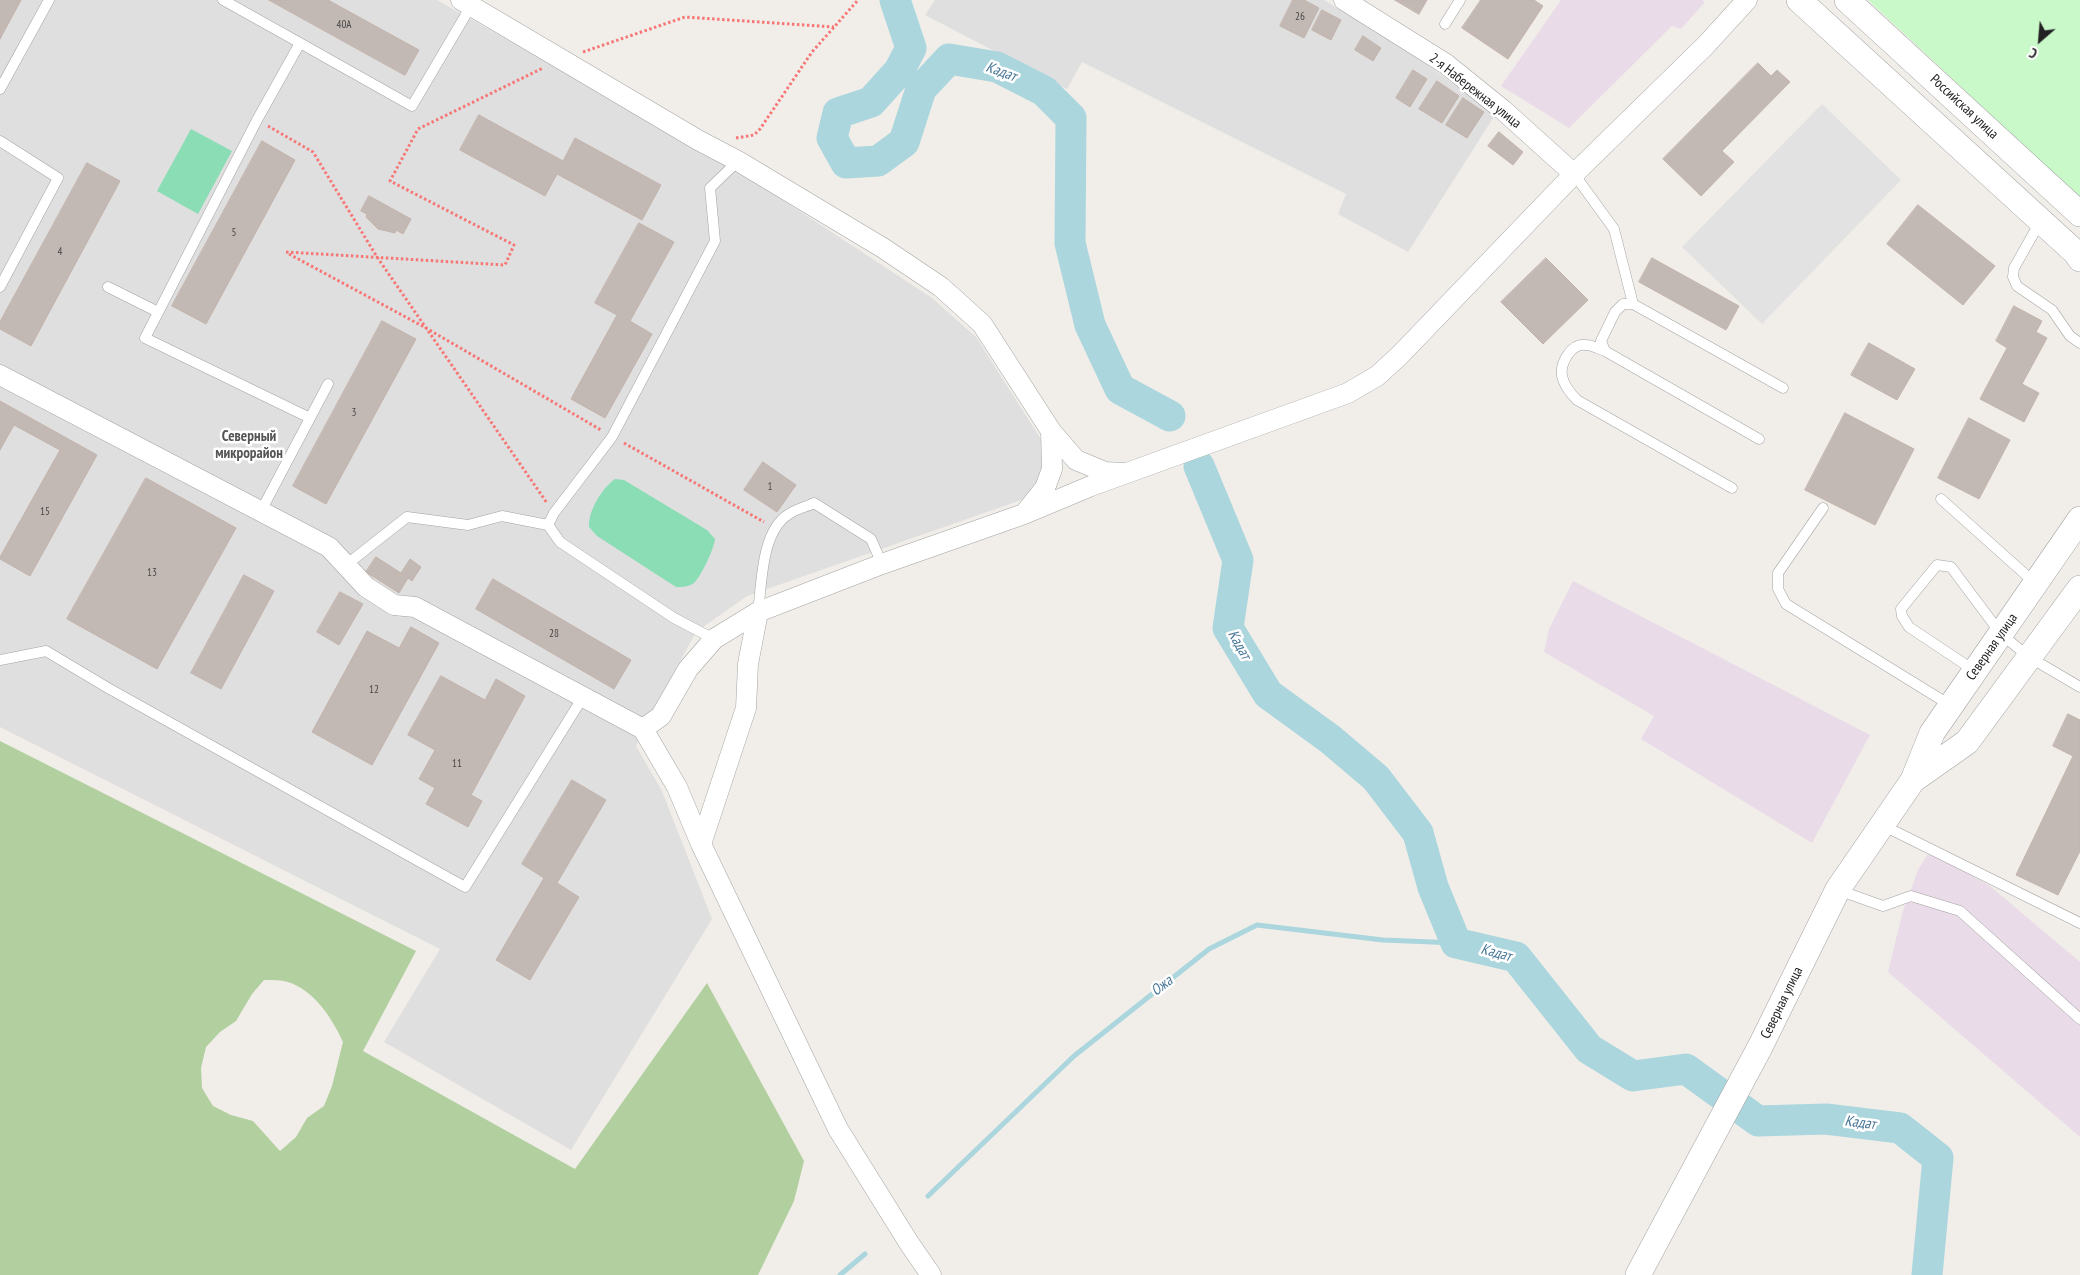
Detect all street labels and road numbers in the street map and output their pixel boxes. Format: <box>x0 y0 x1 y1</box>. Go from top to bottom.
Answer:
street label: 2-я Набережная улица <box>1426 50 1524 132</box>
street label: Российская улица <box>1926 71 2002 143</box>
street label: Северная улица <box>1963 610 2021 684</box>
street label: Северная улица <box>1757 964 1807 1042</box>

